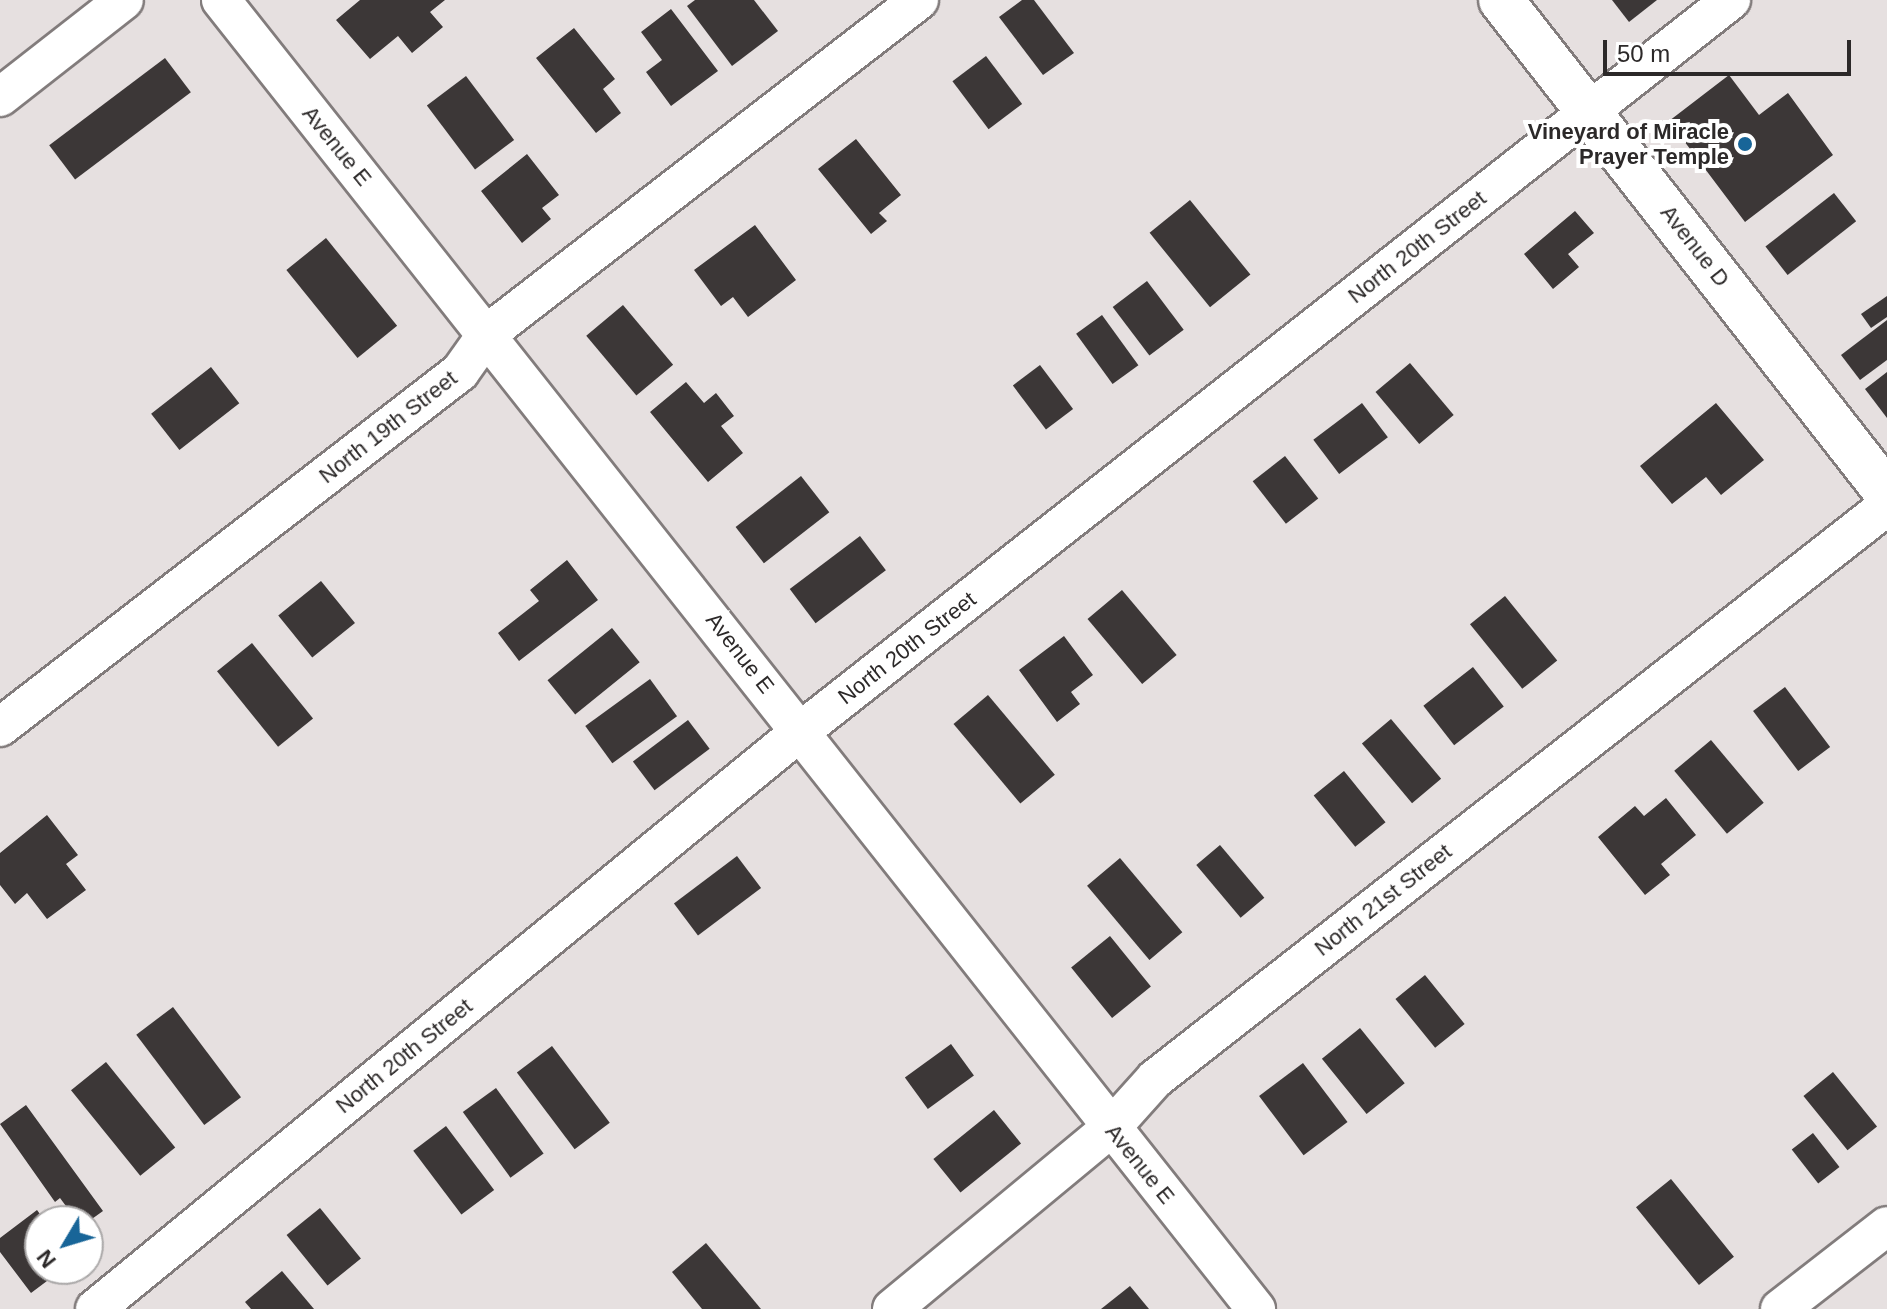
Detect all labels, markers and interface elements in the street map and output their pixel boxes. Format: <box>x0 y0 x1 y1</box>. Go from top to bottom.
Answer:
scale bar <box>1607 24 1855 74</box>
text: 50 m <box>1617 40 1670 67</box>
street label: Avenue E <box>297 101 377 191</box>
place label: Vineyard of Miracle Prayer Temple <box>1528 118 1729 170</box>
marker: Vineyard of Miracle Prayer Temple <box>1736 135 1754 153</box>
street label: North 20th Street <box>1343 185 1491 309</box>
street label: Avenue D <box>1655 200 1735 292</box>
street label: North 19th Street <box>314 365 462 489</box>
street label: North 20th Street <box>833 586 981 710</box>
street label: Avenue E <box>700 607 780 699</box>
street label: North 21st Street <box>1309 838 1457 962</box>
street label: North 20th Street <box>331 993 477 1119</box>
street label: Avenue E <box>1100 1119 1180 1209</box>
north arrow <box>24 1205 104 1285</box>
text: N <box>32 1245 61 1273</box>

